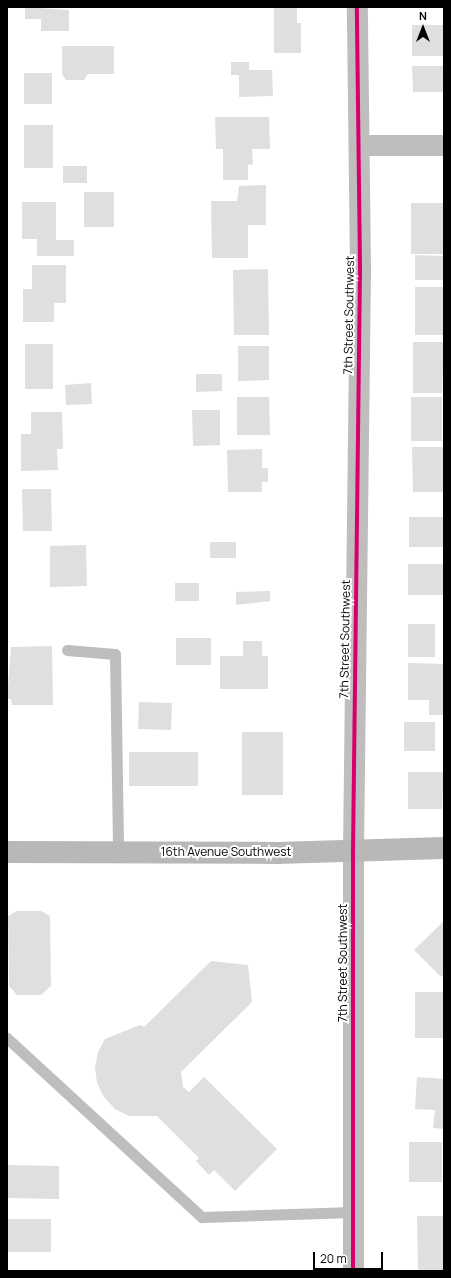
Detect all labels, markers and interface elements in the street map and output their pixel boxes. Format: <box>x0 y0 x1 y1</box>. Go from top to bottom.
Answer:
north arrow <box>403 8 443 48</box>
text: N <box>419 8 427 23</box>
street label: 7th Street Southwest <box>341 256 357 374</box>
street label: 7th Street Southwest <box>337 580 353 698</box>
street label: 16th Avenue Southwest <box>161 845 291 859</box>
street label: 7th Street Southwest <box>336 904 350 1022</box>
scale bar <box>315 1244 385 1270</box>
text: 20 m <box>320 1250 347 1267</box>

